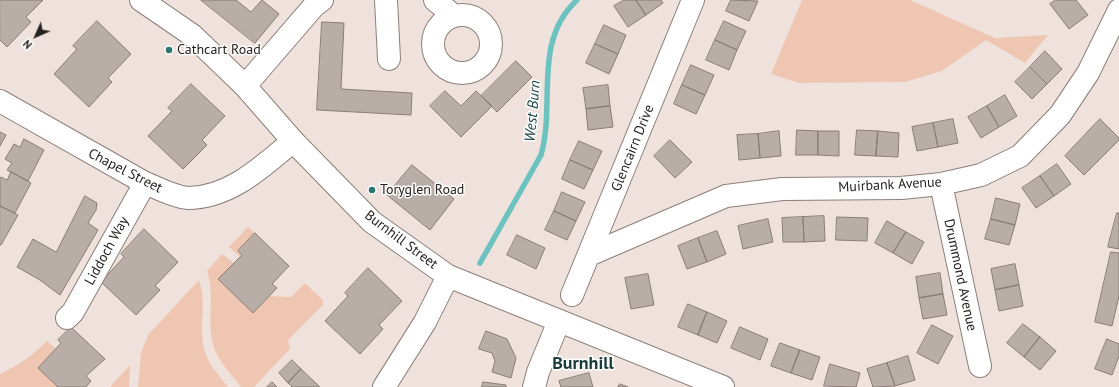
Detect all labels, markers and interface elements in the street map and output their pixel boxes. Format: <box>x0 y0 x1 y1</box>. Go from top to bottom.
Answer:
north arrow <box>16 16 56 56</box>
text: N <box>20 37 35 52</box>
place label: Cathcart Road <box>177 42 261 58</box>
marker: Cathcart Road <box>164 45 174 55</box>
water label: West Burn <box>521 79 545 143</box>
street label: Glencairn Drive <box>608 102 658 194</box>
street label: Chapel Street <box>85 145 165 197</box>
street label: Muirbank Avenue <box>838 174 942 196</box>
place label: Toryglen Road <box>380 182 464 198</box>
marker: Toryglen Road <box>367 185 377 195</box>
street label: Burnhill Street <box>361 207 441 273</box>
street label: Liddoch Way <box>81 214 133 288</box>
street label: Drummond Avenue <box>940 217 980 333</box>
district label: Burnhill <box>552 353 614 375</box>

